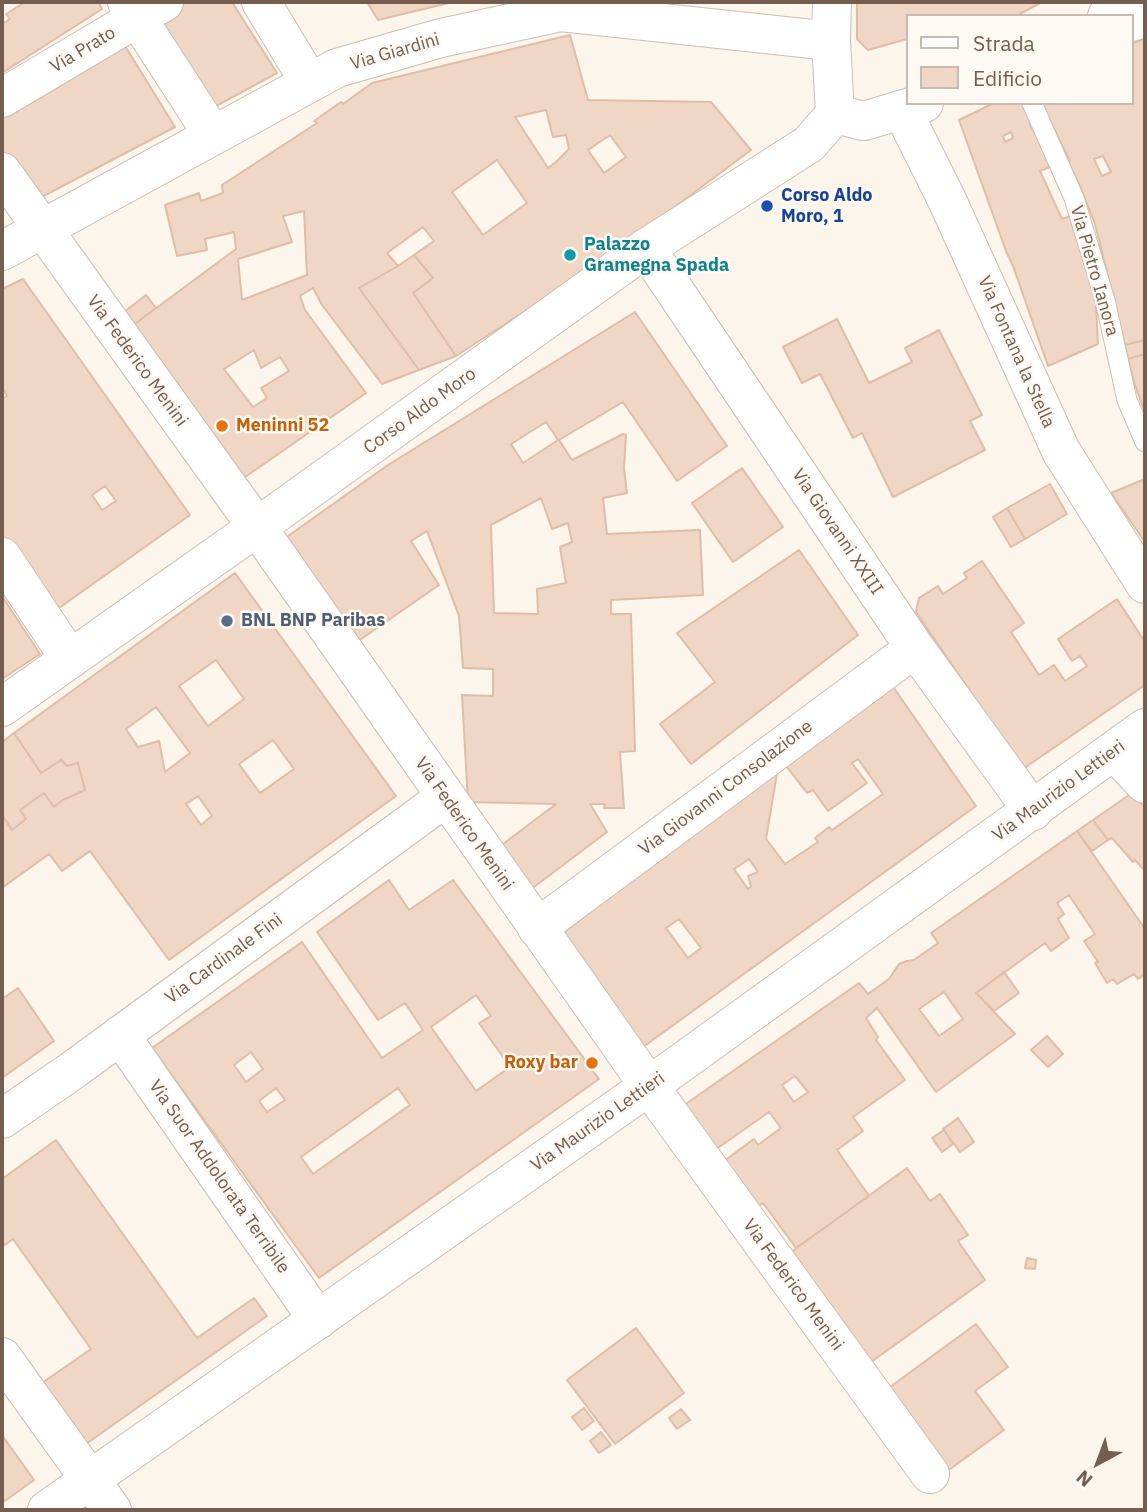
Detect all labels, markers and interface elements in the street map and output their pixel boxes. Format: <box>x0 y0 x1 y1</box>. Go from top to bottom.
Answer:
legend <box>906 14 1133 105</box>
street label: Via Prato <box>46 22 120 78</box>
street label: Via Giardini <box>348 29 442 75</box>
text: Strada <box>973 29 1035 57</box>
text: Edificio <box>973 64 1042 92</box>
place label: Corso Aldo Moro, 1 <box>781 185 872 228</box>
marker: Corso Aldo Moro, 1 <box>759 198 775 214</box>
street label: Via Pietro Ianora <box>1065 203 1123 339</box>
place label: Palazzo Gramegna Spada <box>584 234 729 276</box>
marker: Palazzo Gramegna Spada <box>562 247 578 263</box>
street label: Via Fontana la Stella <box>973 273 1059 431</box>
street label: Via Federico Menini <box>82 291 192 431</box>
street label: Corso Aldo Moro <box>360 363 480 459</box>
place label: Meninni 52 <box>236 415 329 437</box>
marker: Meninni 52 <box>214 418 230 434</box>
street label: Via Giovanni XXIII <box>787 465 887 599</box>
place label: BNL BNP Paribas <box>241 610 385 632</box>
marker: BNL BNP Paribas <box>219 613 235 629</box>
street label: Via Giovanni Consolazione <box>635 716 817 860</box>
street label: Via Maurizio Lettieri <box>988 736 1130 846</box>
street label: Via Federico Menini <box>410 753 518 895</box>
street label: Via Cardinale Fini <box>161 909 287 1009</box>
place label: Roxy bar <box>504 1052 578 1074</box>
marker: Roxy bar <box>584 1055 600 1071</box>
street label: Via Maurizio Lettieri <box>527 1068 669 1176</box>
street label: Via Suor Addolorata Terribile <box>144 1076 294 1278</box>
street label: Via Federico Menini <box>738 1215 848 1355</box>
north arrow <box>1063 1428 1133 1498</box>
text: N <box>1071 1465 1097 1492</box>

